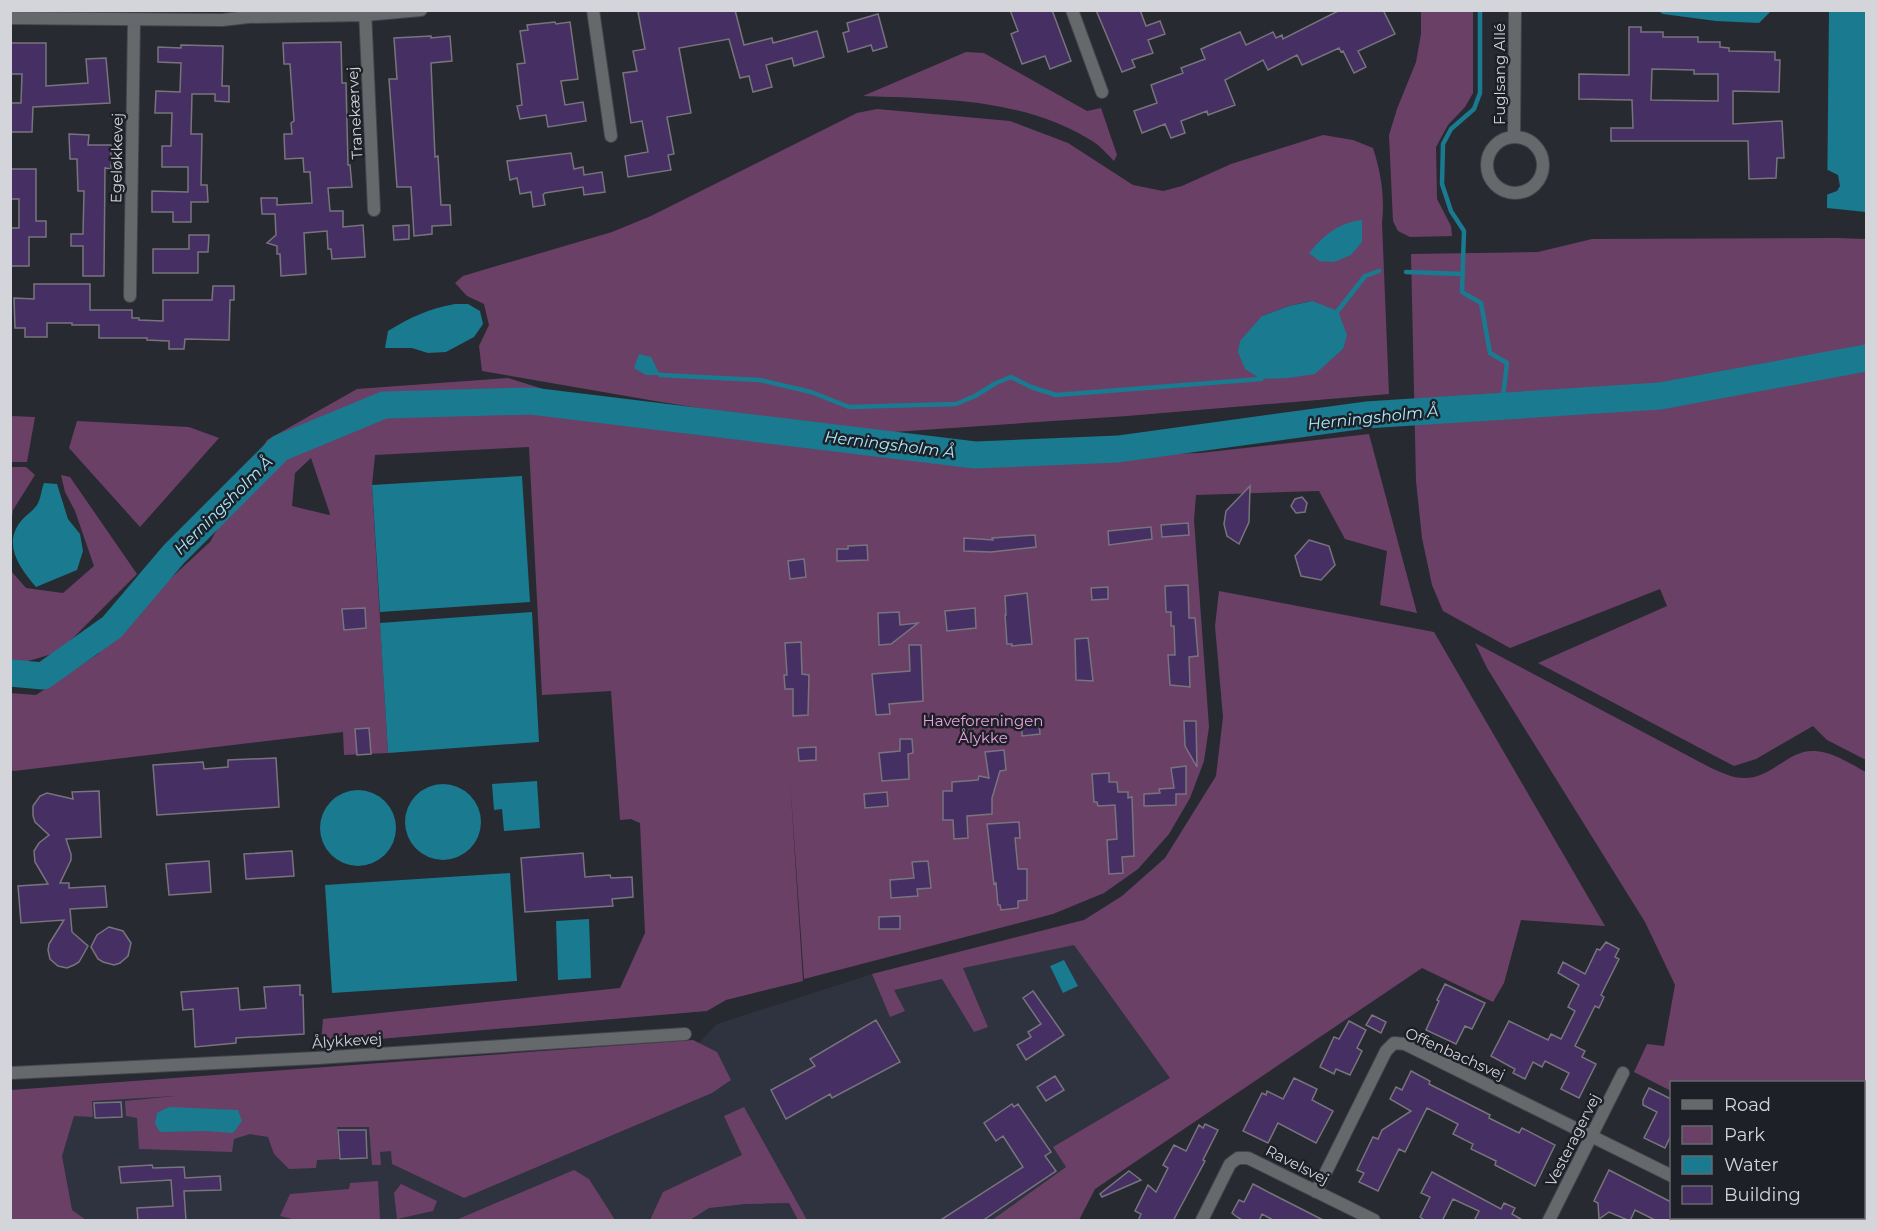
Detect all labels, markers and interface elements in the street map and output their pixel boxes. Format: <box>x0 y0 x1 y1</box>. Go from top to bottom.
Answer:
street label: Fuglsang Allé <box>1490 23 1509 125</box>
street label: Tranekærvej <box>343 66 366 160</box>
street label: Egeløkkevej <box>106 113 127 203</box>
water label: Herningsholm Å <box>1307 400 1439 434</box>
water label: Herningsholm Å <box>824 426 956 462</box>
water label: Herningsholm Å <box>169 451 277 559</box>
park label: Haveforeningen Ålykke <box>923 711 1043 747</box>
street label: Offenbachsvej <box>1402 1023 1508 1084</box>
street label: Ålykkevej <box>311 1029 383 1052</box>
legend <box>1670 1081 1865 1219</box>
street label: Vesteragervej <box>1541 1090 1604 1189</box>
text: Road <box>1724 1094 1771 1116</box>
text: Park <box>1724 1124 1765 1146</box>
street label: Ravelsvej <box>1262 1141 1332 1189</box>
text: Water <box>1724 1154 1779 1176</box>
text: Building <box>1724 1184 1801 1206</box>

